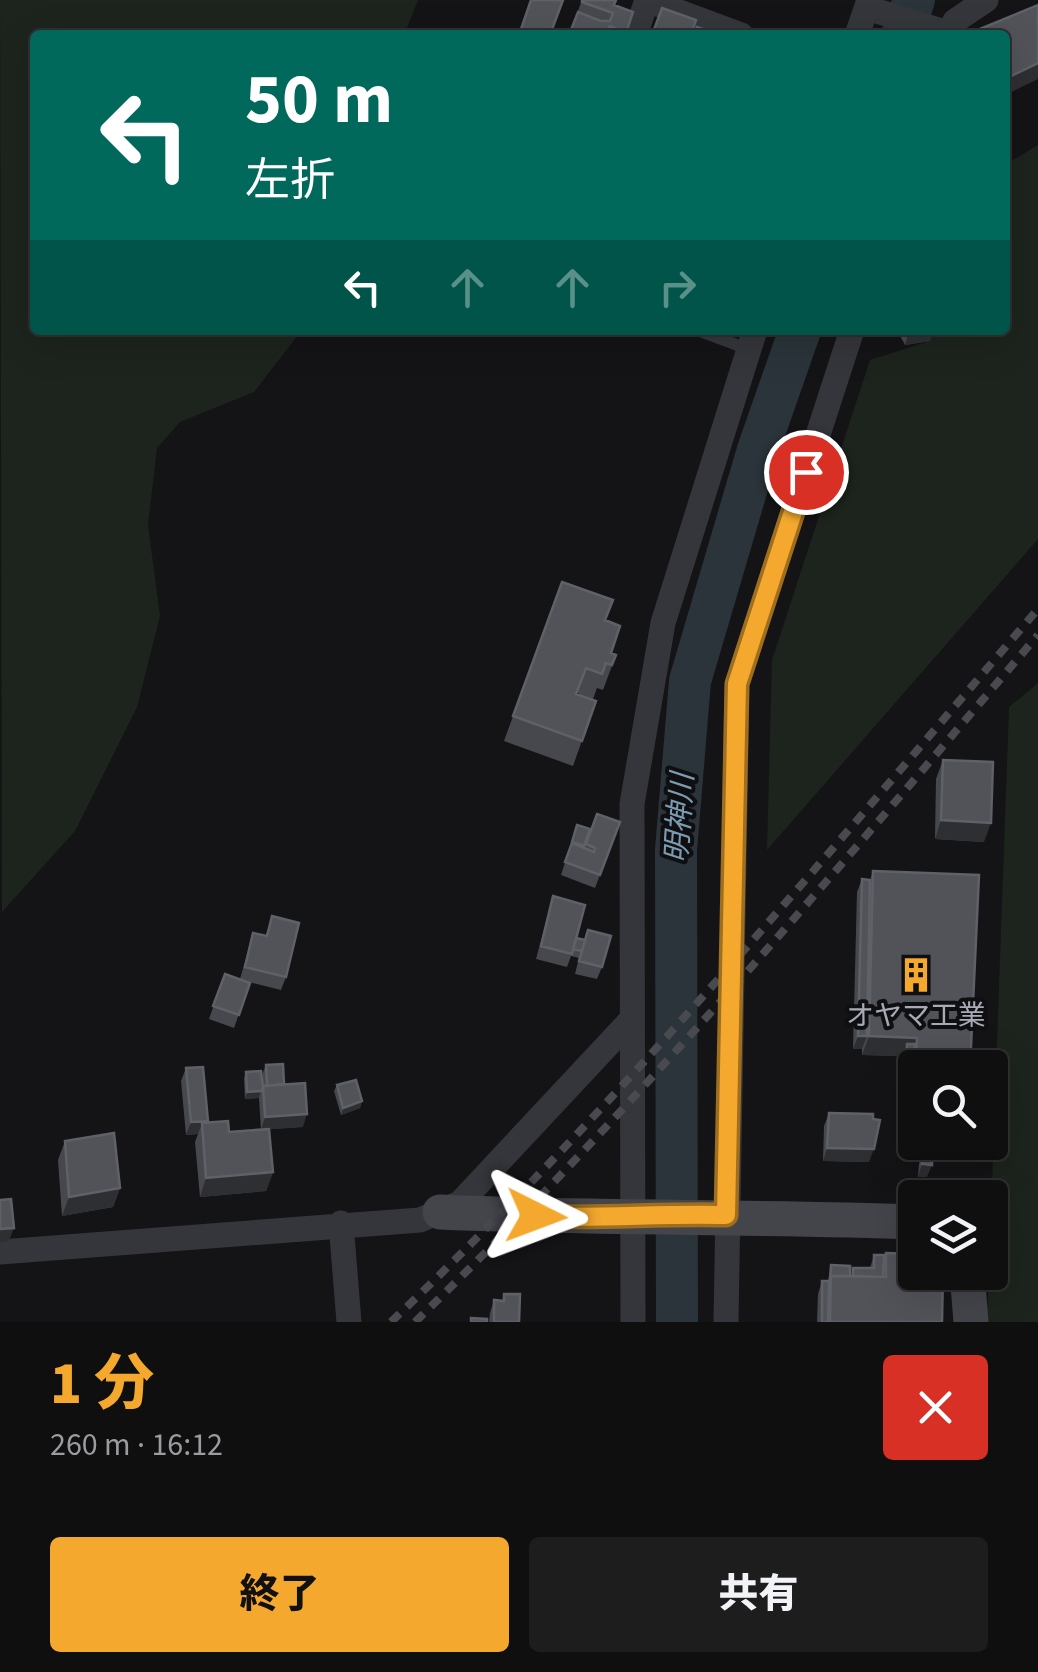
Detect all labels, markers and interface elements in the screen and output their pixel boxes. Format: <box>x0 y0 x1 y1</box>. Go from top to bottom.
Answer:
text: 50 m <box>245 50 393 150</box>
icon: left <box>80 70 210 200</box>
text: 左折 <box>245 149 335 213</box>
icon: left <box>335 260 390 315</box>
icon: ahead <box>440 260 495 315</box>
icon: ahead <box>545 260 600 315</box>
icon: right <box>650 260 705 315</box>
pin <box>764 430 849 515</box>
icon: arrive <box>779 445 834 500</box>
water label: 明神川 <box>655 769 705 864</box>
building icon: オヤマ工業 <box>897 956 935 994</box>
place label: オヤマ工業 <box>846 996 986 1036</box>
map controls <box>898 1050 1008 1290</box>
button: search <box>898 1050 1008 1160</box>
position arrow <box>484 1164 588 1268</box>
button: layers <box>898 1180 1008 1290</box>
text: 1 分 <box>50 1342 154 1427</box>
button: close <box>883 1355 988 1460</box>
text: 260 m · 16:12 <box>50 1422 223 1468</box>
button: 終了 <box>50 1537 509 1652</box>
button: 共有 <box>529 1537 988 1652</box>

